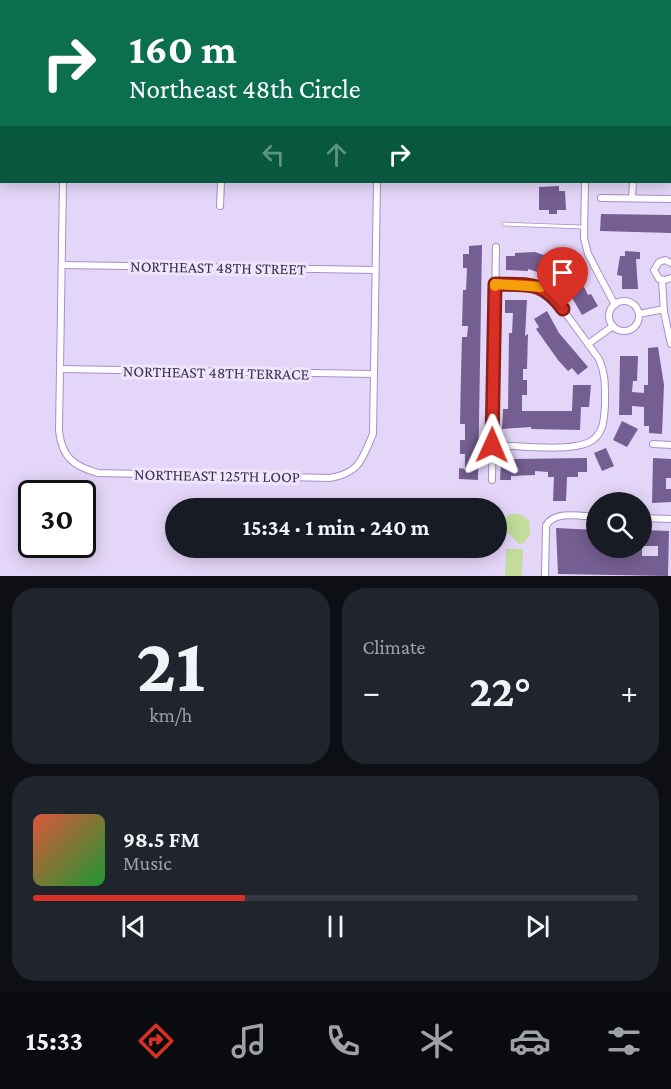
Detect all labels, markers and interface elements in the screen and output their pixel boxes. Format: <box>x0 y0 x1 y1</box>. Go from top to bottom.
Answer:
icon: right <box>30 24 108 102</box>
text: 160 m <box>129 25 237 72</box>
text: Northeast 48th Circle <box>129 74 361 104</box>
icon: left <box>257 138 290 171</box>
icon: ahead <box>320 138 353 171</box>
icon: right <box>383 138 416 171</box>
pin <box>537 247 588 309</box>
icon: arrive <box>546 256 579 289</box>
street label: NORTHEAST 48TH STREET <box>130 257 306 278</box>
street label: NORTHEAST 48TH TERRACE <box>123 362 310 383</box>
position arrow <box>460 413 524 477</box>
street label: NORTHEAST 125TH LOOP <box>134 466 300 485</box>
speed limit sign: 30 <box>18 480 96 558</box>
map controls <box>586 492 652 558</box>
button: search <box>586 492 652 558</box>
text: 15:34 · 1 min · 240 m <box>243 515 429 540</box>
text: 21 <box>136 621 205 708</box>
text: Climate <box>363 636 425 658</box>
text: 22° <box>469 666 531 716</box>
text: − <box>363 673 380 710</box>
text: + <box>621 673 638 710</box>
text: km/h <box>149 704 192 726</box>
text: 98.5 FM <box>123 827 200 852</box>
text: Music <box>123 852 172 874</box>
icon: previous <box>117 910 150 943</box>
icon: pause <box>319 910 352 943</box>
icon: next <box>521 910 554 943</box>
icon: directions <box>135 1020 177 1062</box>
icon: music <box>228 1020 270 1062</box>
icon: phone <box>322 1020 364 1062</box>
icon: climate <box>416 1020 458 1062</box>
icon: car <box>509 1020 551 1062</box>
icon: filters <box>603 1020 645 1062</box>
text: 15:33 <box>26 1026 83 1056</box>

